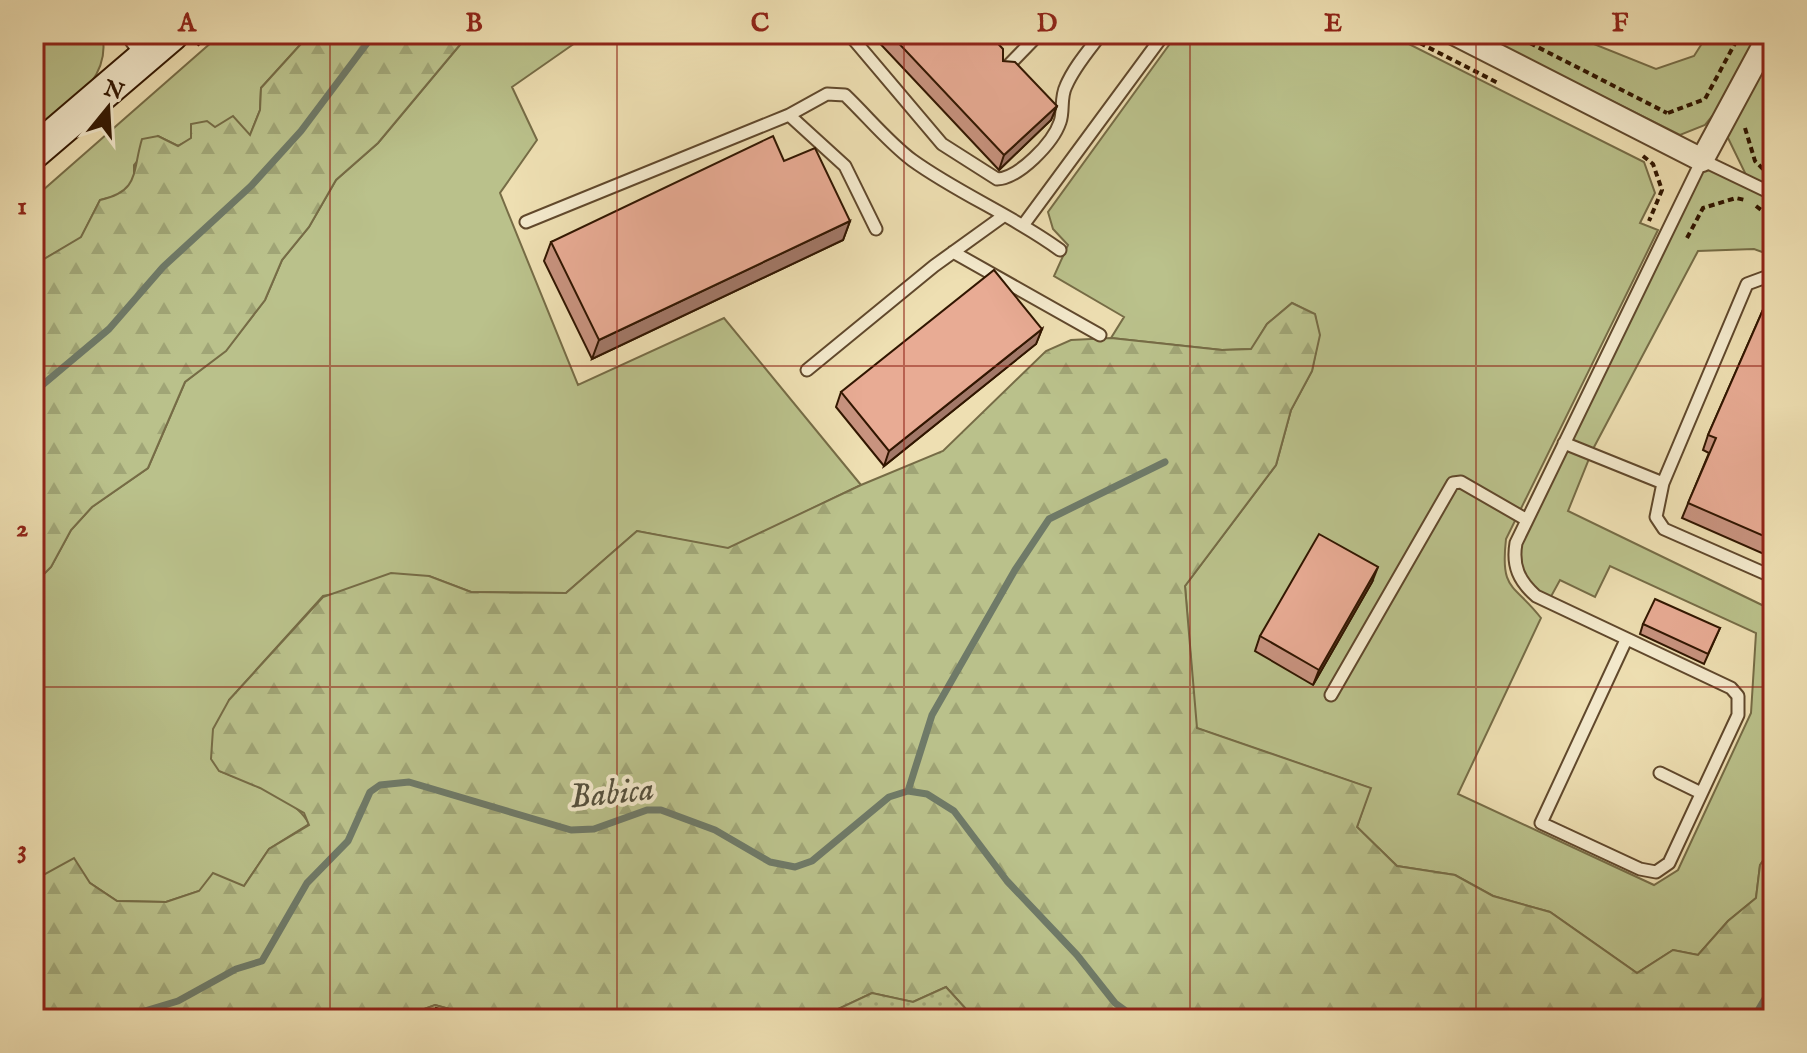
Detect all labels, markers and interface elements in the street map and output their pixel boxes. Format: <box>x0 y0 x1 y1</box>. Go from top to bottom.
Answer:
text: A <box>177 7 197 40</box>
text: B <box>465 7 483 40</box>
text: C <box>751 7 770 40</box>
text: D <box>1037 7 1058 40</box>
text: E <box>1324 7 1342 40</box>
text: F <box>1612 7 1629 40</box>
north arrow <box>68 68 148 148</box>
text: N <box>99 74 127 107</box>
text: 1 <box>17 190 27 223</box>
text: 2 <box>16 512 28 545</box>
water label: Babica <box>568 768 656 820</box>
text: 3 <box>17 833 27 866</box>

